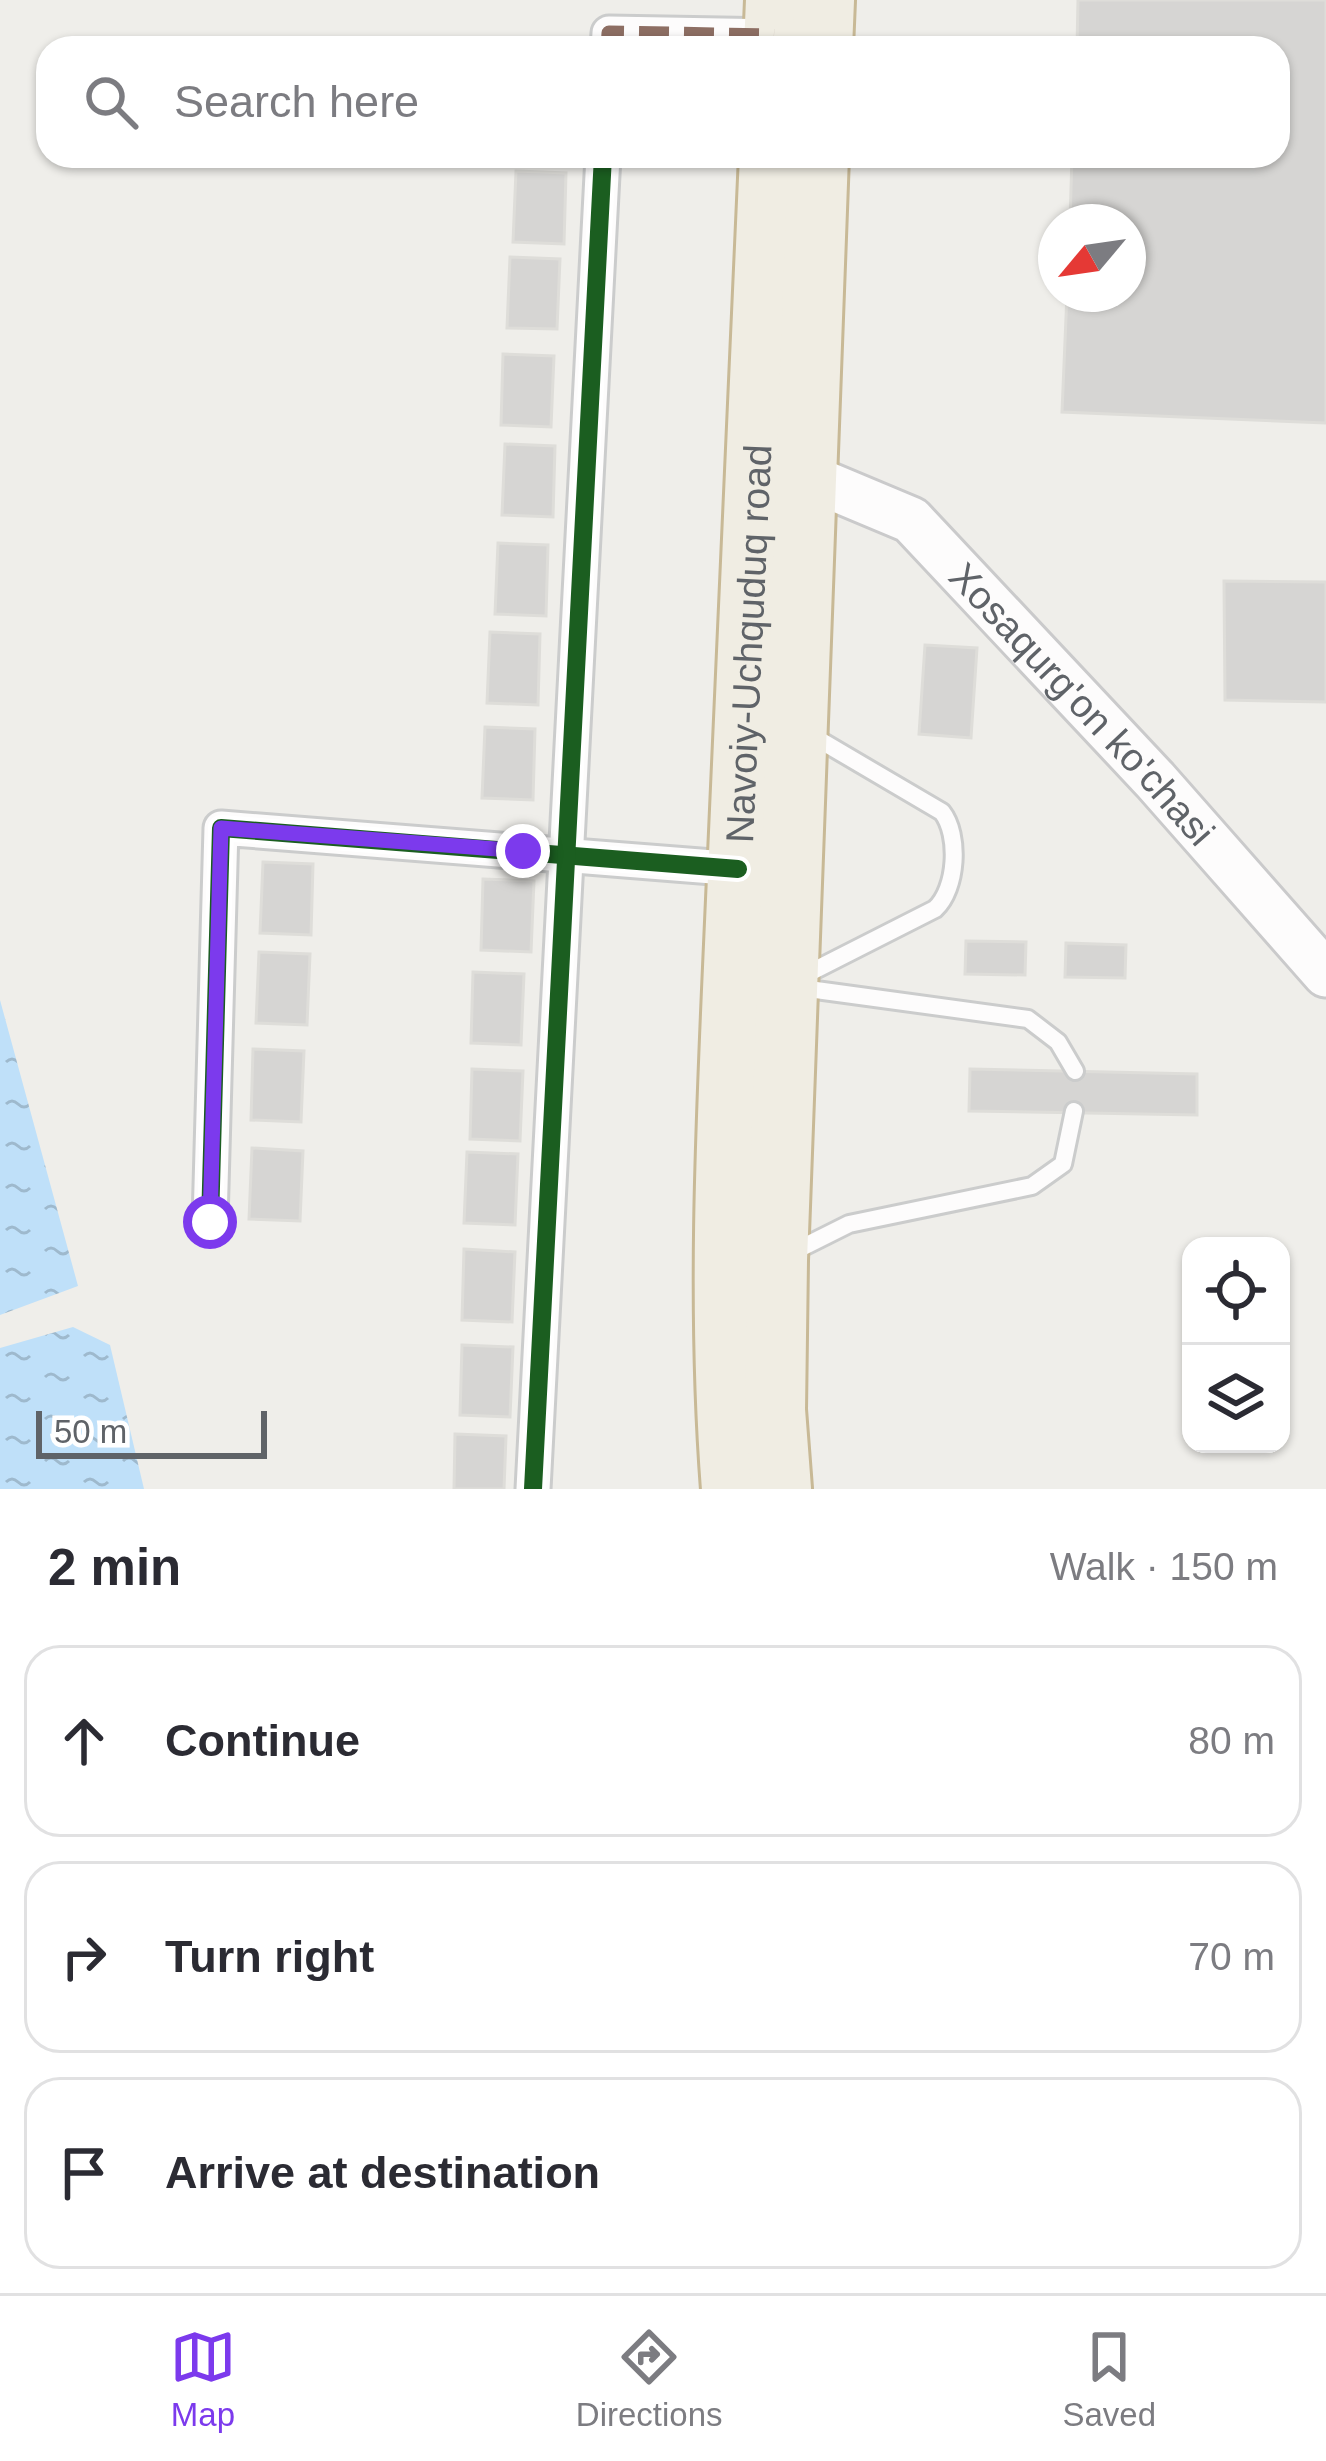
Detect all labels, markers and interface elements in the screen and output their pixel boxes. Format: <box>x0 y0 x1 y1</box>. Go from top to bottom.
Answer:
search box <box>36 36 1290 168</box>
icon: search <box>78 69 144 135</box>
text: Search here <box>174 76 419 127</box>
north arrow <box>1038 204 1146 312</box>
street label: Navoiy-Uchquduq road <box>718 443 779 844</box>
street label: Xosaqurg'on ko'chasi <box>941 554 1223 854</box>
route end <box>496 824 550 878</box>
route start <box>183 1195 237 1249</box>
map controls <box>1182 1237 1290 1453</box>
button: locate <box>1182 1237 1290 1345</box>
button: layers <box>1182 1345 1290 1453</box>
scale bar <box>36 1405 267 1458</box>
text: 50 m <box>54 1413 127 1450</box>
text: 2 min <box>48 1539 181 1596</box>
text: Walk · 150 m <box>1050 1545 1278 1588</box>
icon: ahead <box>51 1708 117 1774</box>
text: Continue <box>165 1715 360 1766</box>
text: 80 m <box>1188 1719 1275 1762</box>
icon: right <box>51 1924 117 1990</box>
text: Turn right <box>165 1931 374 1982</box>
text: 70 m <box>1188 1935 1275 1978</box>
icon: arrive <box>51 2140 117 2206</box>
text: Arrive at destination <box>165 2147 600 2198</box>
tab: Map <box>170 2324 236 2434</box>
tab: Directions <box>576 2324 723 2434</box>
tab: Saved <box>1062 2324 1156 2434</box>

